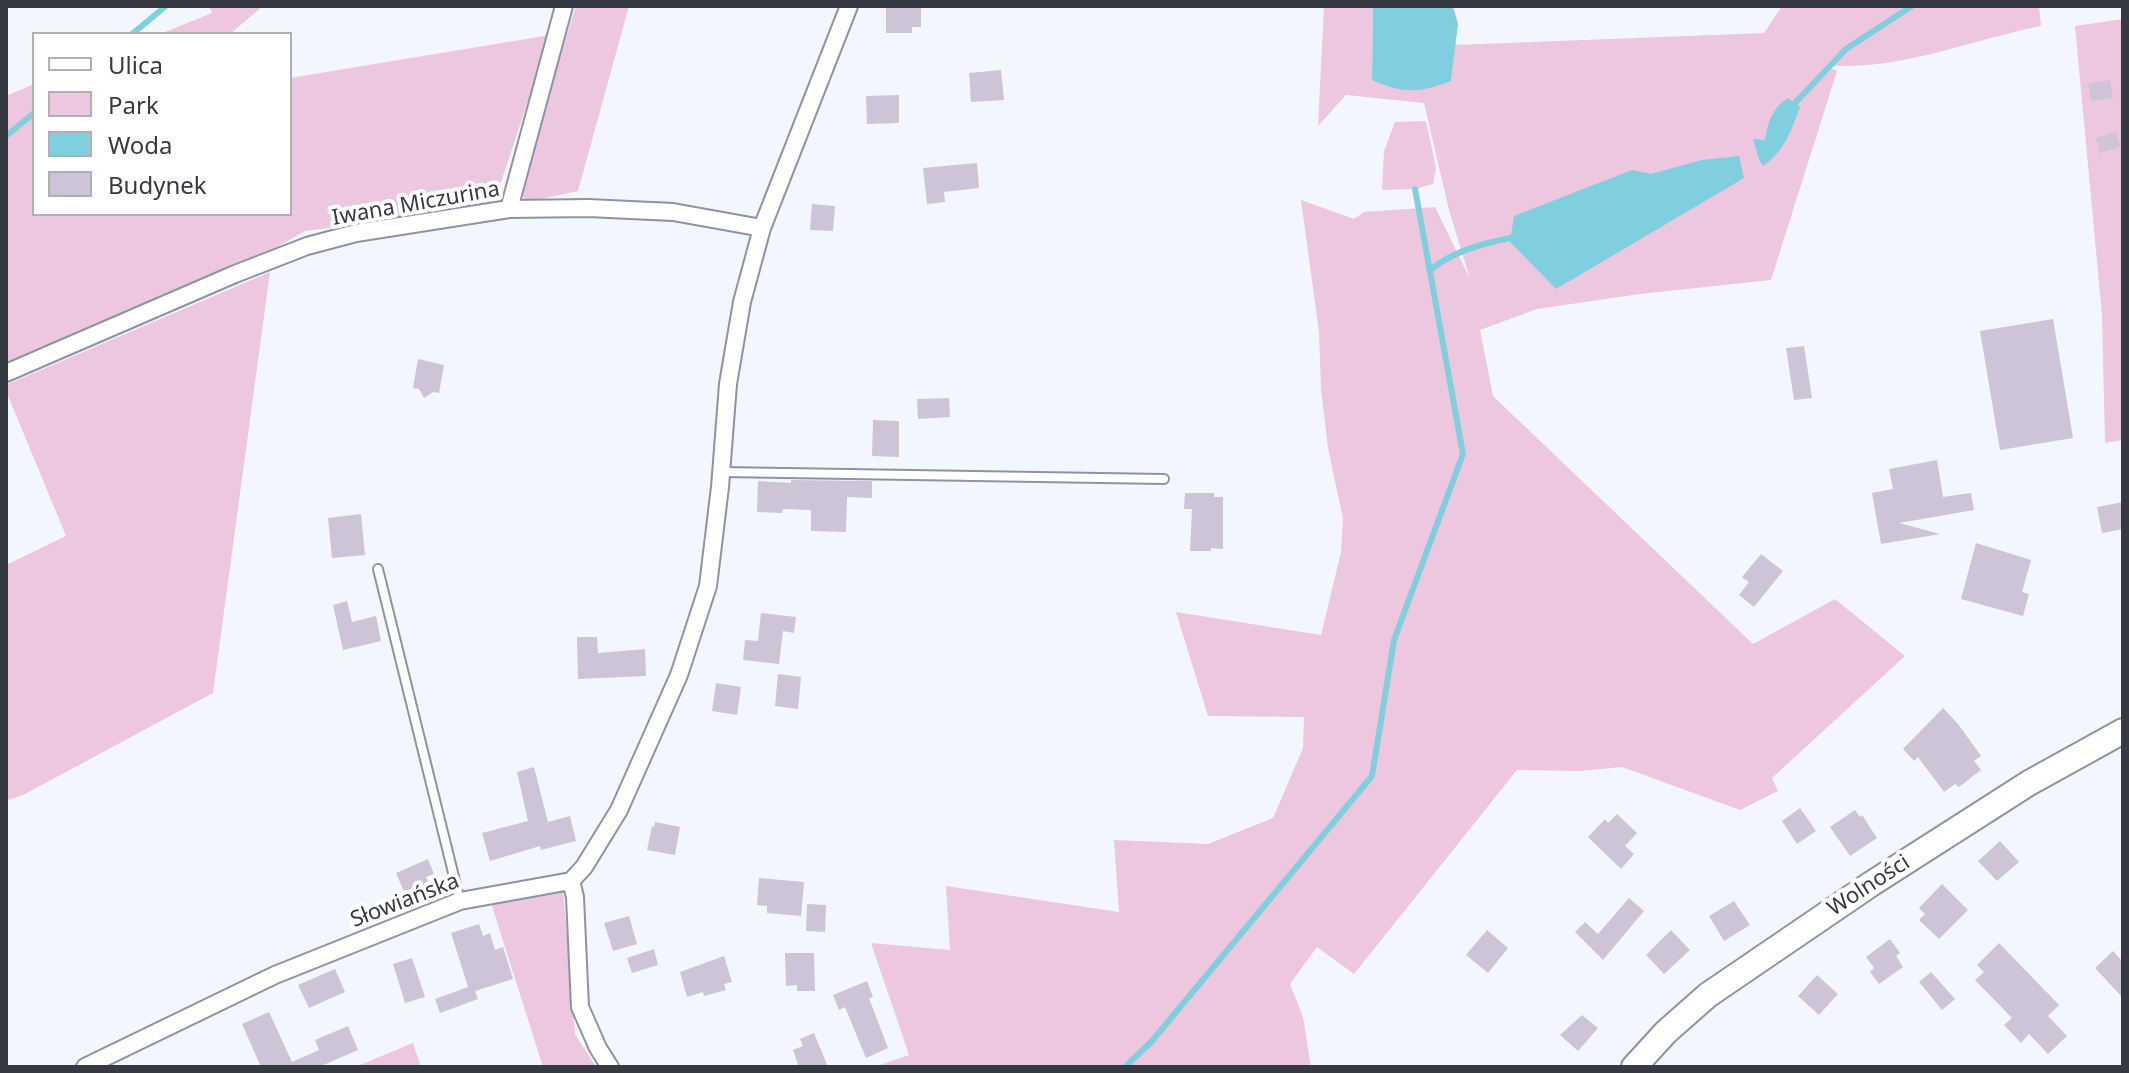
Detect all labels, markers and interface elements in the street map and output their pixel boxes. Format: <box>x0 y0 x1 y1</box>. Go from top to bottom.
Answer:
legend <box>32 32 292 216</box>
text: Ulica <box>108 48 163 81</box>
text: Park <box>108 88 159 121</box>
text: Woda <box>108 128 173 161</box>
text: Budynek <box>108 168 207 201</box>
street label: Iwana Miczurina <box>330 176 502 232</box>
street label: Wolności <box>1823 850 1915 922</box>
street label: Słowiańska <box>347 868 463 934</box>

